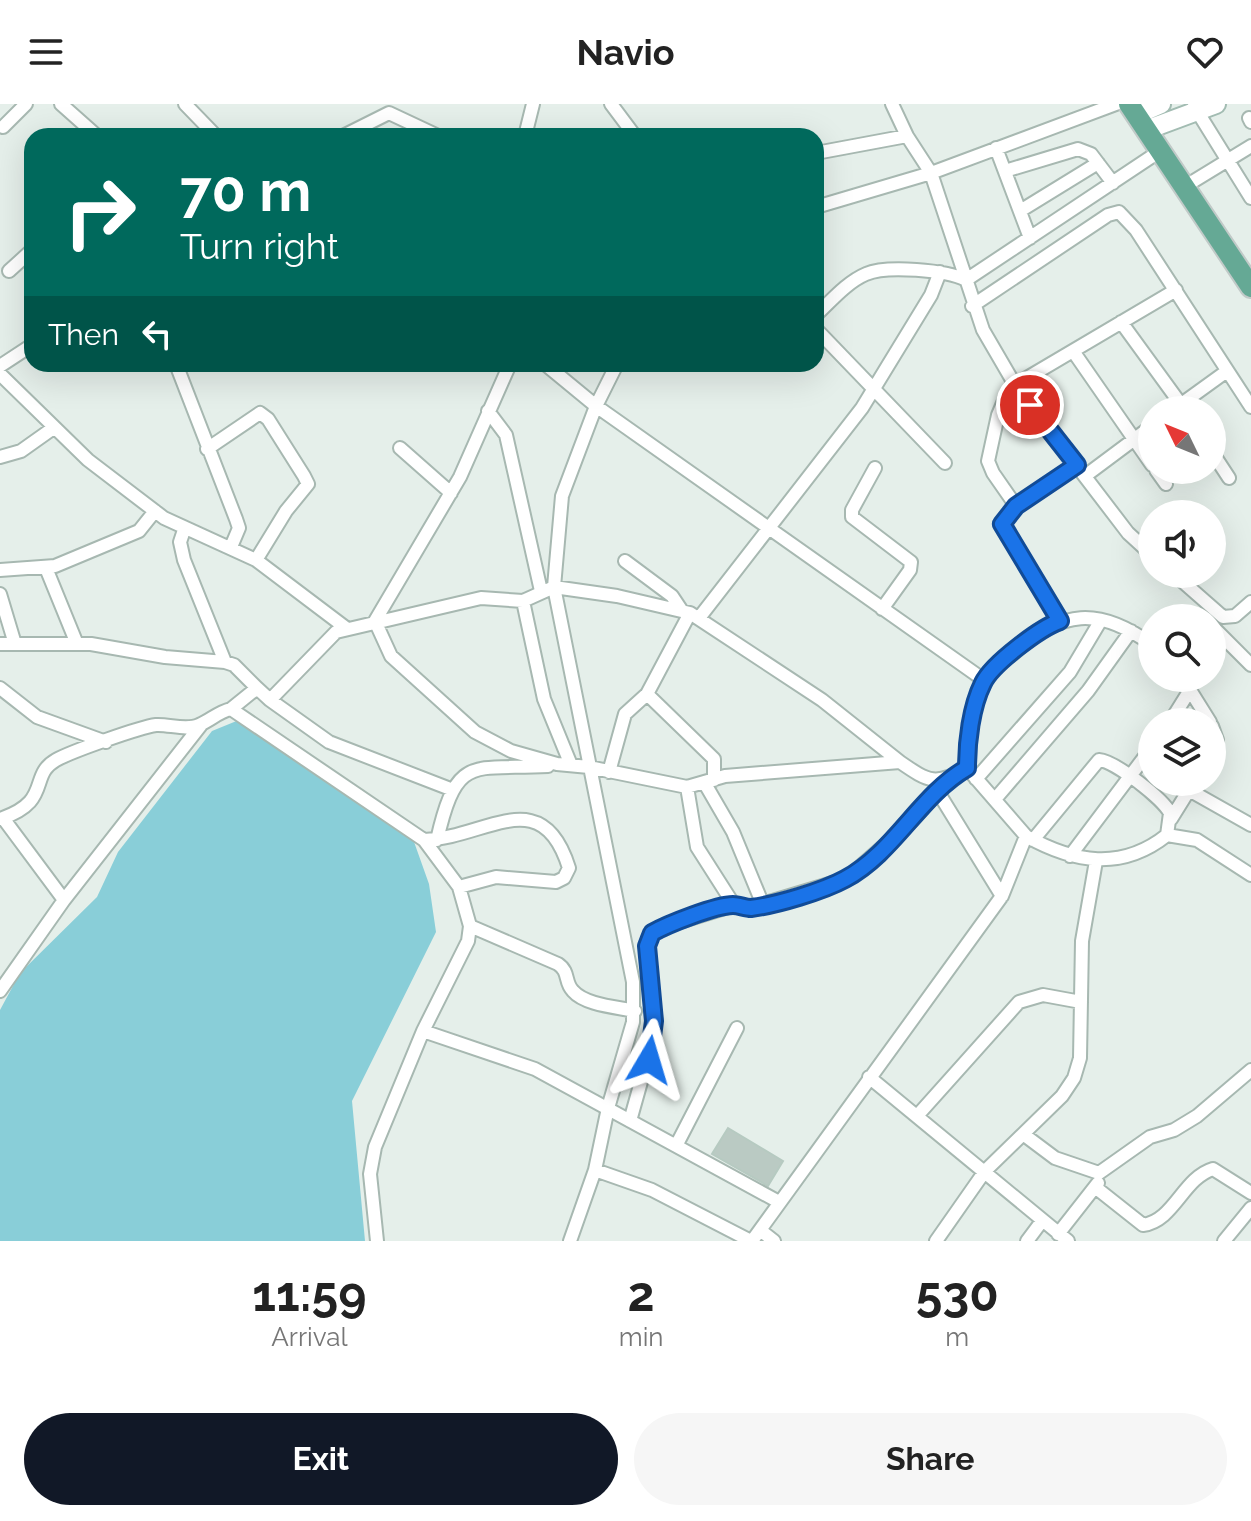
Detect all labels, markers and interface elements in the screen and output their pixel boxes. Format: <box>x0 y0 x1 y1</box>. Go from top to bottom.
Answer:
icon: menu <box>24 30 68 74</box>
icon: heart <box>1183 30 1227 74</box>
text: Navio <box>576 31 675 73</box>
text: 70 m <box>180 158 311 224</box>
icon: right <box>48 160 152 264</box>
text: Turn right <box>180 225 339 267</box>
icon: left <box>135 312 179 356</box>
text: Then <box>48 317 119 352</box>
pin <box>996 371 1064 439</box>
icon: arrive <box>1008 383 1052 427</box>
north arrow <box>1138 396 1226 484</box>
map controls <box>1138 396 1226 796</box>
button: sound <box>1138 500 1226 588</box>
button: search <box>1138 604 1226 692</box>
button: layers <box>1138 708 1226 796</box>
position arrow <box>607 1018 691 1102</box>
text: 11:59 <box>252 1266 366 1322</box>
text: 2 <box>628 1266 655 1322</box>
text: 530 <box>916 1266 999 1322</box>
text: Arrival <box>271 1322 348 1352</box>
text: min <box>619 1322 664 1352</box>
text: m <box>945 1322 969 1352</box>
button: Exit <box>24 1413 618 1505</box>
button: Share <box>634 1413 1227 1505</box>

